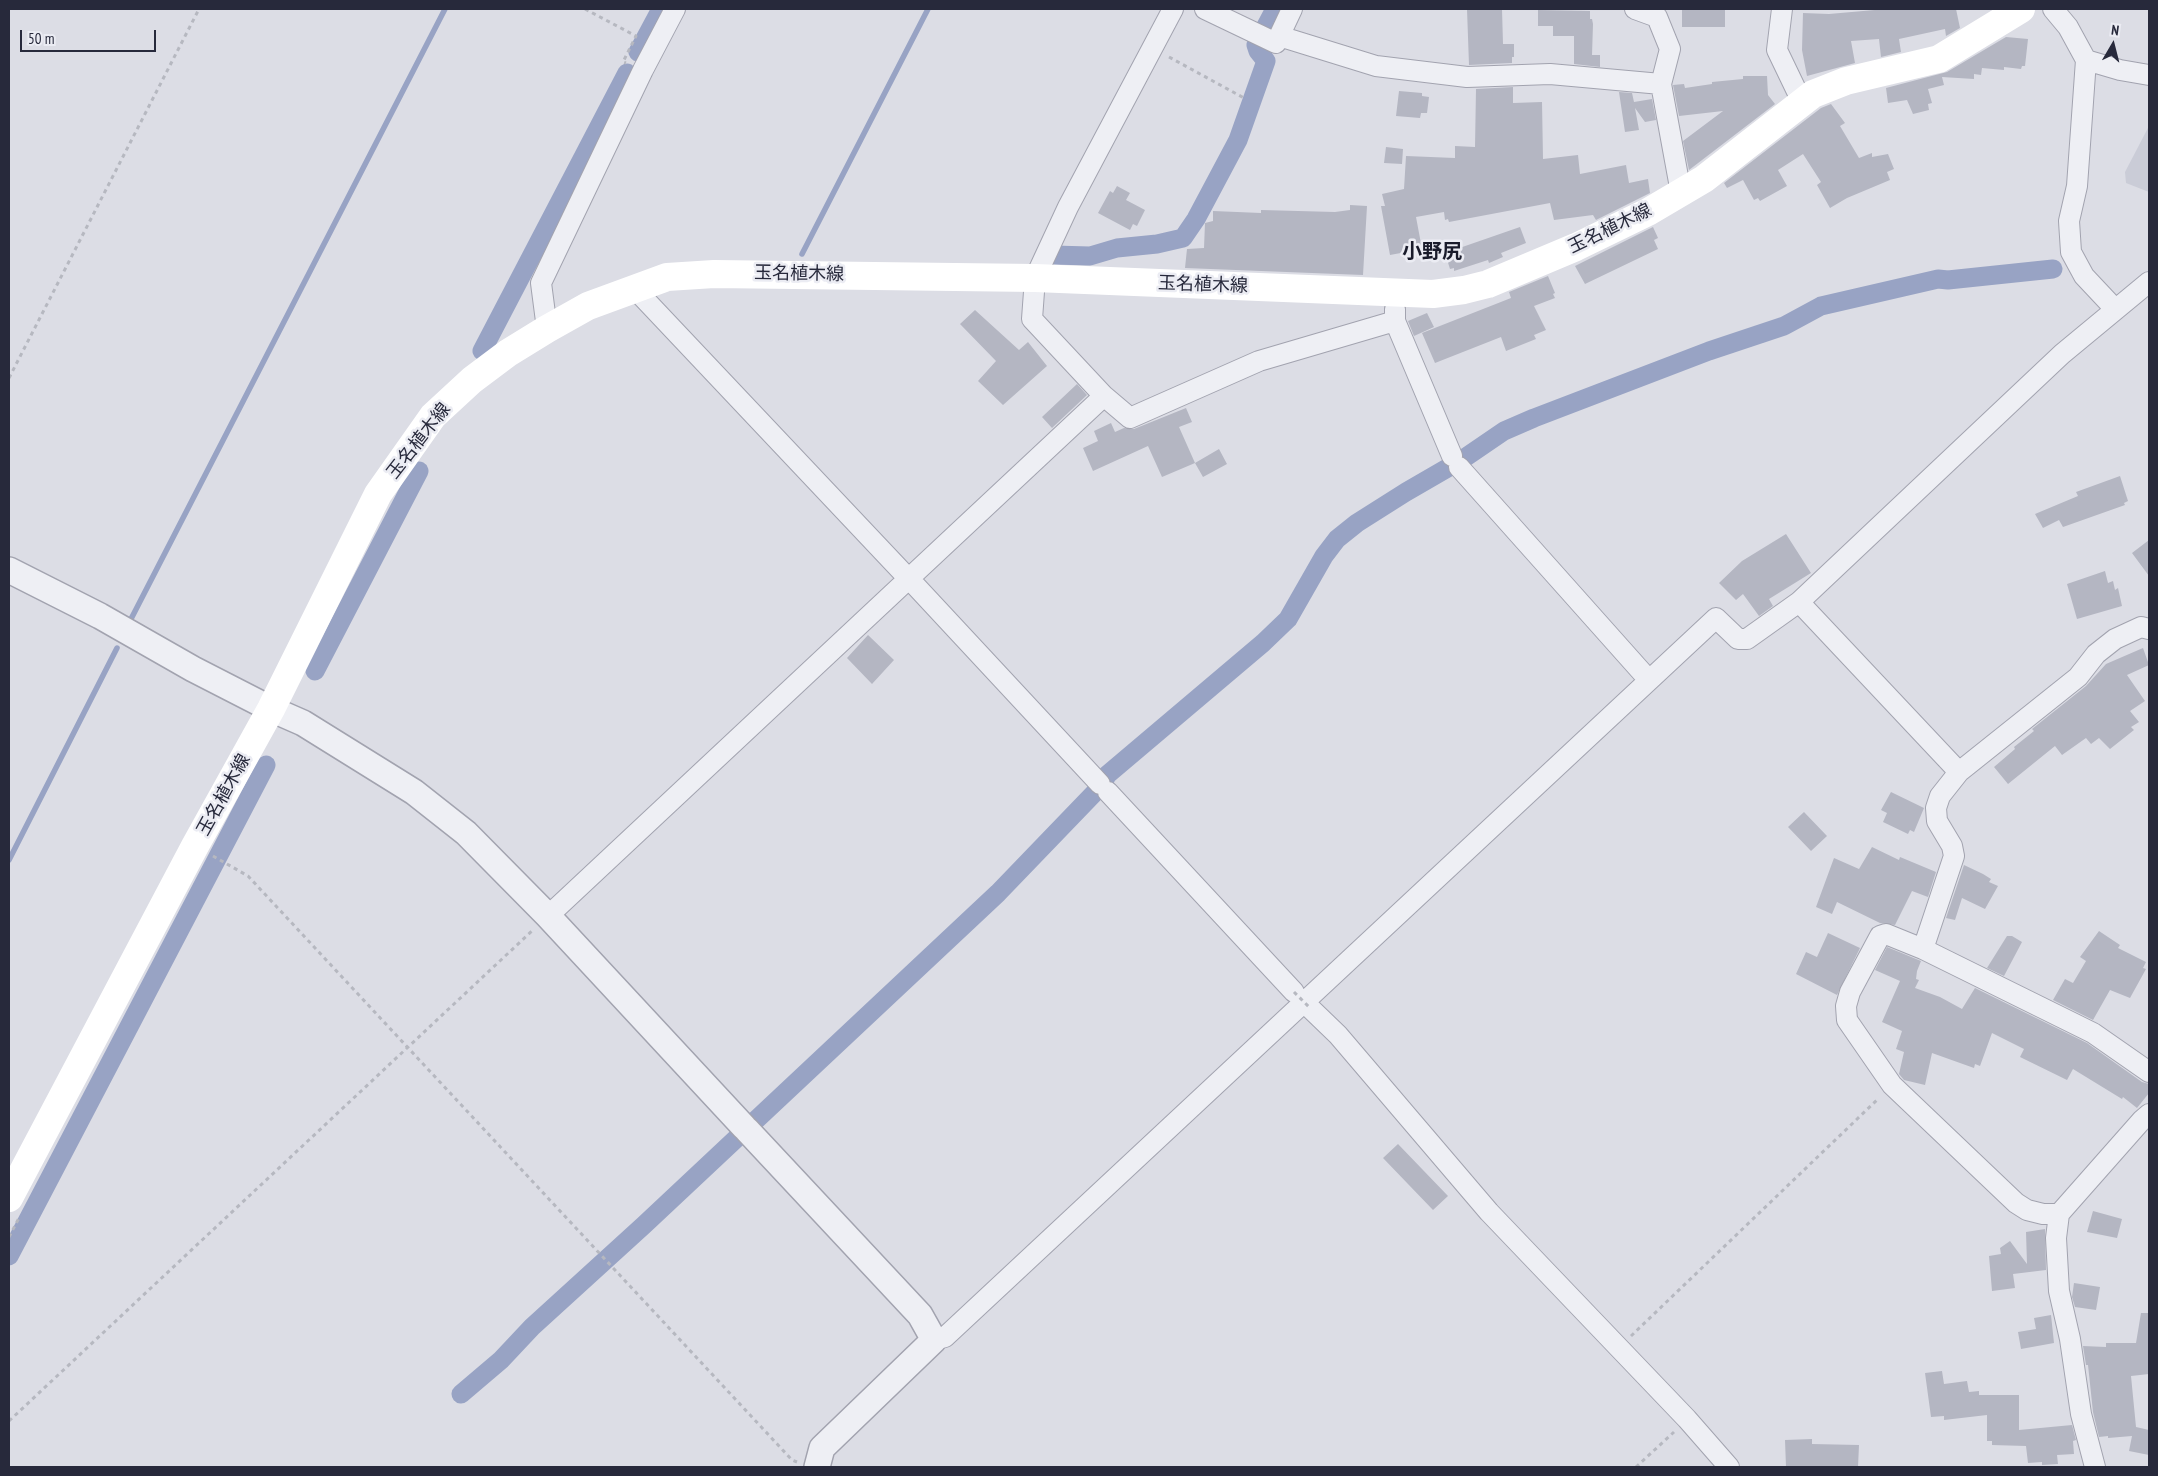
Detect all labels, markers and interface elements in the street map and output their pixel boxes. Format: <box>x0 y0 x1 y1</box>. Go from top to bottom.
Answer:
scale bar <box>22 20 159 52</box>
north arrow <box>2088 20 2138 70</box>
text: N <box>2110 21 2120 40</box>
text: 50 m <box>28 29 54 48</box>
street label: 玉名植木線 <box>1565 200 1655 258</box>
district label: 小野尻 <box>1402 240 1462 264</box>
street label: 玉名植木線 <box>754 262 844 286</box>
street label: 玉名植木線 <box>1158 273 1248 297</box>
street label: 玉名植木線 <box>383 399 455 483</box>
street label: 玉名植木線 <box>193 750 255 840</box>

